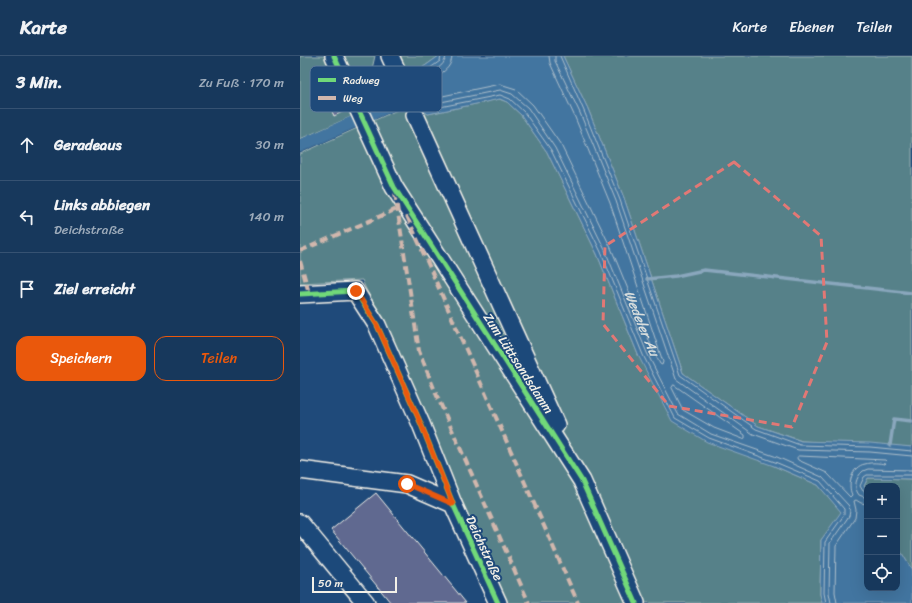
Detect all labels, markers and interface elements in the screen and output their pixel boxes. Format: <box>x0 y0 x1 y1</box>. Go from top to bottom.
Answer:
text: Karte <box>20 11 67 44</box>
text: Karte <box>733 15 767 40</box>
text: Ebenen <box>789 15 834 40</box>
text: Teilen <box>856 15 892 40</box>
legend <box>310 66 442 112</box>
text: 3 Min. <box>16 67 63 97</box>
text: Zu Fuß · 170 m <box>199 71 284 94</box>
text: Radweg <box>343 71 380 90</box>
text: Weg <box>343 89 363 108</box>
text: Geradeaus <box>54 132 122 158</box>
text: 30 m <box>255 133 284 156</box>
icon: ahead <box>16 134 38 156</box>
text: Links abbiegen <box>54 192 150 218</box>
text: 140 m <box>249 205 284 228</box>
icon: left <box>16 206 38 228</box>
text: Deichstraße <box>54 218 124 241</box>
text: Ziel erreicht <box>54 276 135 302</box>
icon: arrive <box>16 278 38 300</box>
route end <box>347 282 365 300</box>
water label: Wedeler Au <box>617 286 667 363</box>
street label: Zum Lüttsandsdamm <box>477 308 560 419</box>
button: Speichern <box>16 336 146 381</box>
button: Teilen <box>154 336 284 381</box>
route start <box>398 475 416 493</box>
map controls <box>864 483 900 591</box>
button: + <box>864 483 900 519</box>
street label: Deichstraße <box>459 512 510 585</box>
button: − <box>864 519 900 555</box>
button: locate <box>864 555 900 591</box>
text: 50 m <box>318 574 343 593</box>
scale bar <box>312 575 397 594</box>

